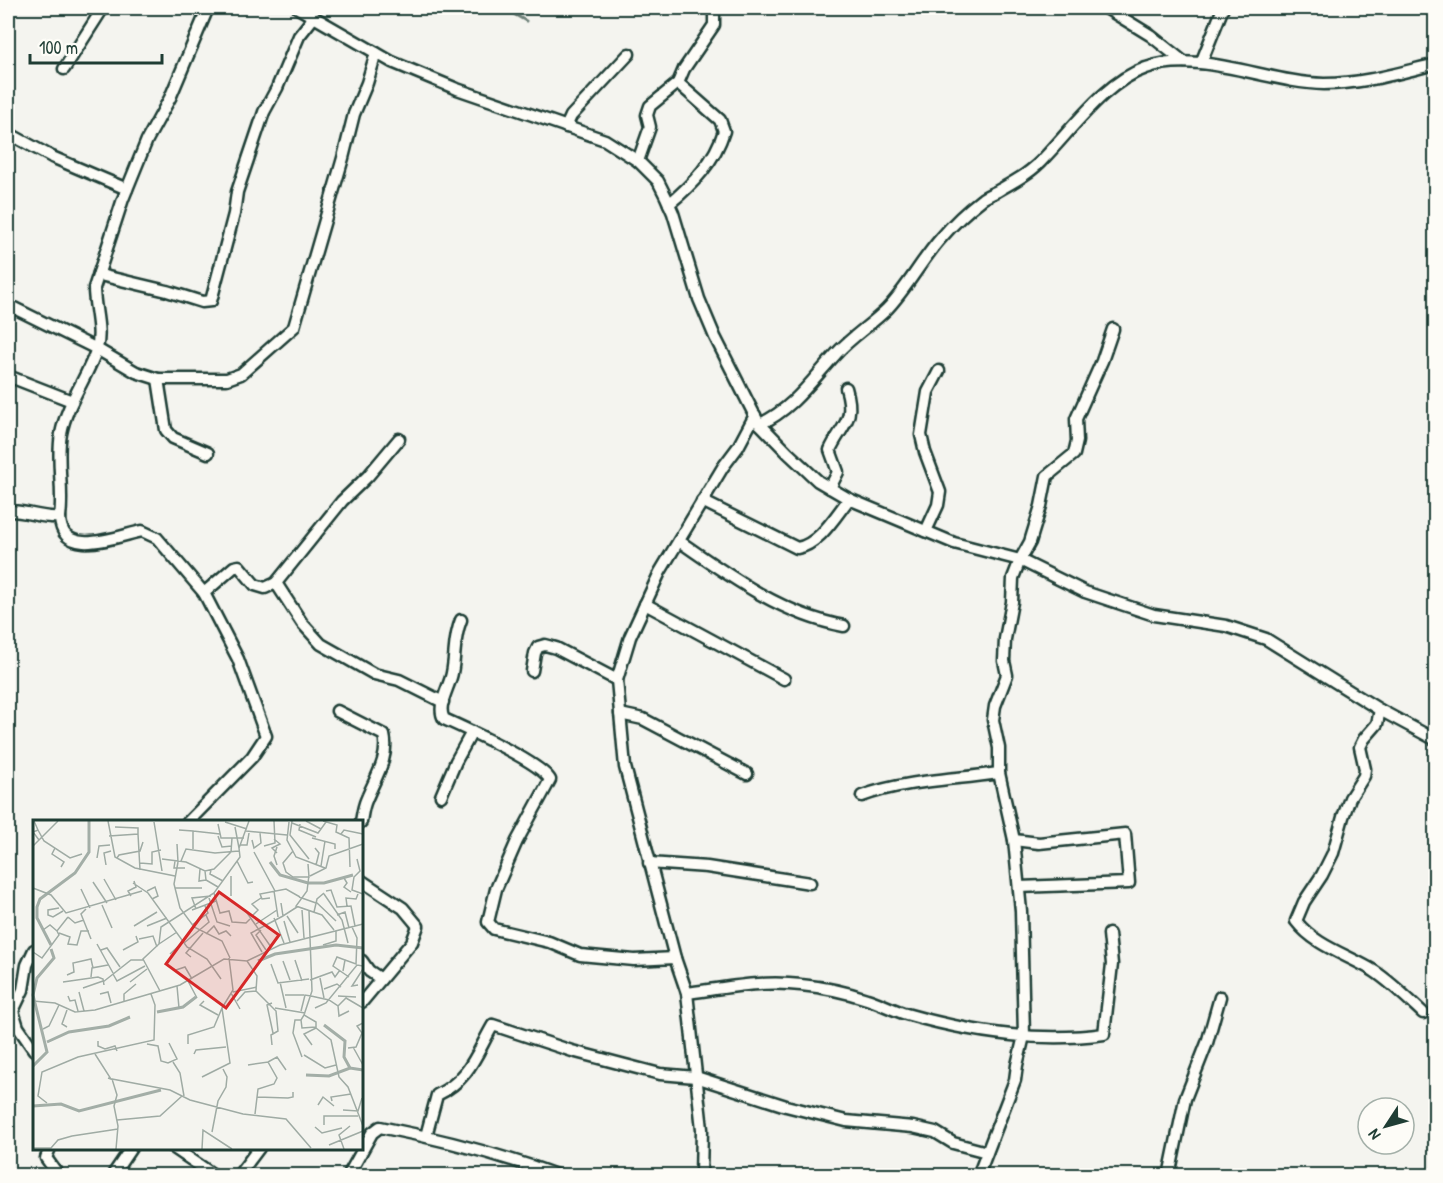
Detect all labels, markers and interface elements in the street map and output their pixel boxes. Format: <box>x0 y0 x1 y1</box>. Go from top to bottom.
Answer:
scale bar <box>30 27 162 65</box>
text: 100 m <box>39 35 78 60</box>
inset map <box>33 820 363 1150</box>
north arrow <box>1356 1096 1416 1156</box>
text: N <box>1362 1125 1385 1145</box>

